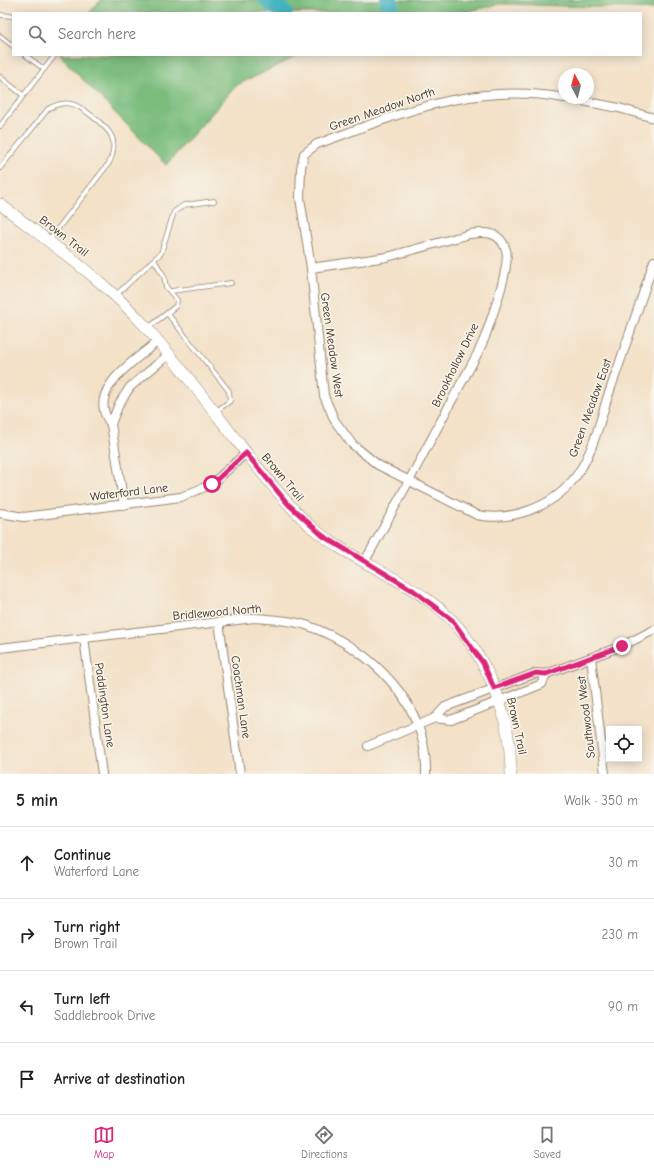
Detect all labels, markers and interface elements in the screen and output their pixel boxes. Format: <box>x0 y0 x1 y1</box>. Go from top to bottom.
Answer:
search box <box>12 12 642 56</box>
icon: search <box>26 23 48 45</box>
text: Search here <box>58 25 136 43</box>
north arrow <box>558 68 594 104</box>
street label: Green Meadow North <box>327 84 437 134</box>
street label: Brown Trail <box>37 212 91 260</box>
street label: Green Meadow West <box>318 292 346 399</box>
street label: Brookhollow Drive <box>429 321 481 409</box>
street label: Green Meadow East <box>566 356 615 459</box>
street label: Brown Trail <box>259 450 307 504</box>
route start <box>203 475 221 493</box>
street label: Waterford Lane <box>89 480 169 504</box>
street label: Bridlewood North <box>172 601 262 623</box>
route end <box>613 637 631 655</box>
street label: Coachman Lane <box>228 655 254 739</box>
street label: Paddington Lane <box>92 662 118 748</box>
street label: Southwood West <box>574 674 598 759</box>
street label: Brown Trail <box>504 696 530 756</box>
map controls <box>606 726 642 762</box>
button: locate <box>606 726 642 762</box>
text: 5 min <box>16 791 58 810</box>
text: Walk · 350 m <box>564 793 638 808</box>
text: Continue <box>54 846 111 864</box>
icon: ahead <box>16 852 38 874</box>
text: 30 m <box>608 855 638 870</box>
text: Waterford Lane <box>54 864 139 879</box>
text: Turn right <box>54 918 120 936</box>
icon: right <box>16 924 38 946</box>
text: 230 m <box>602 927 638 942</box>
text: Brown Trail <box>54 936 117 951</box>
text: Turn left <box>54 990 110 1008</box>
icon: left <box>16 996 38 1018</box>
text: 90 m <box>608 999 638 1014</box>
text: Saddlebrook Drive <box>54 1008 155 1023</box>
icon: arrive <box>16 1068 38 1090</box>
text: Arrive at destination <box>54 1070 185 1088</box>
tab: Map <box>93 1124 115 1161</box>
tab: Directions <box>301 1124 348 1161</box>
tab: Saved <box>534 1124 561 1161</box>

